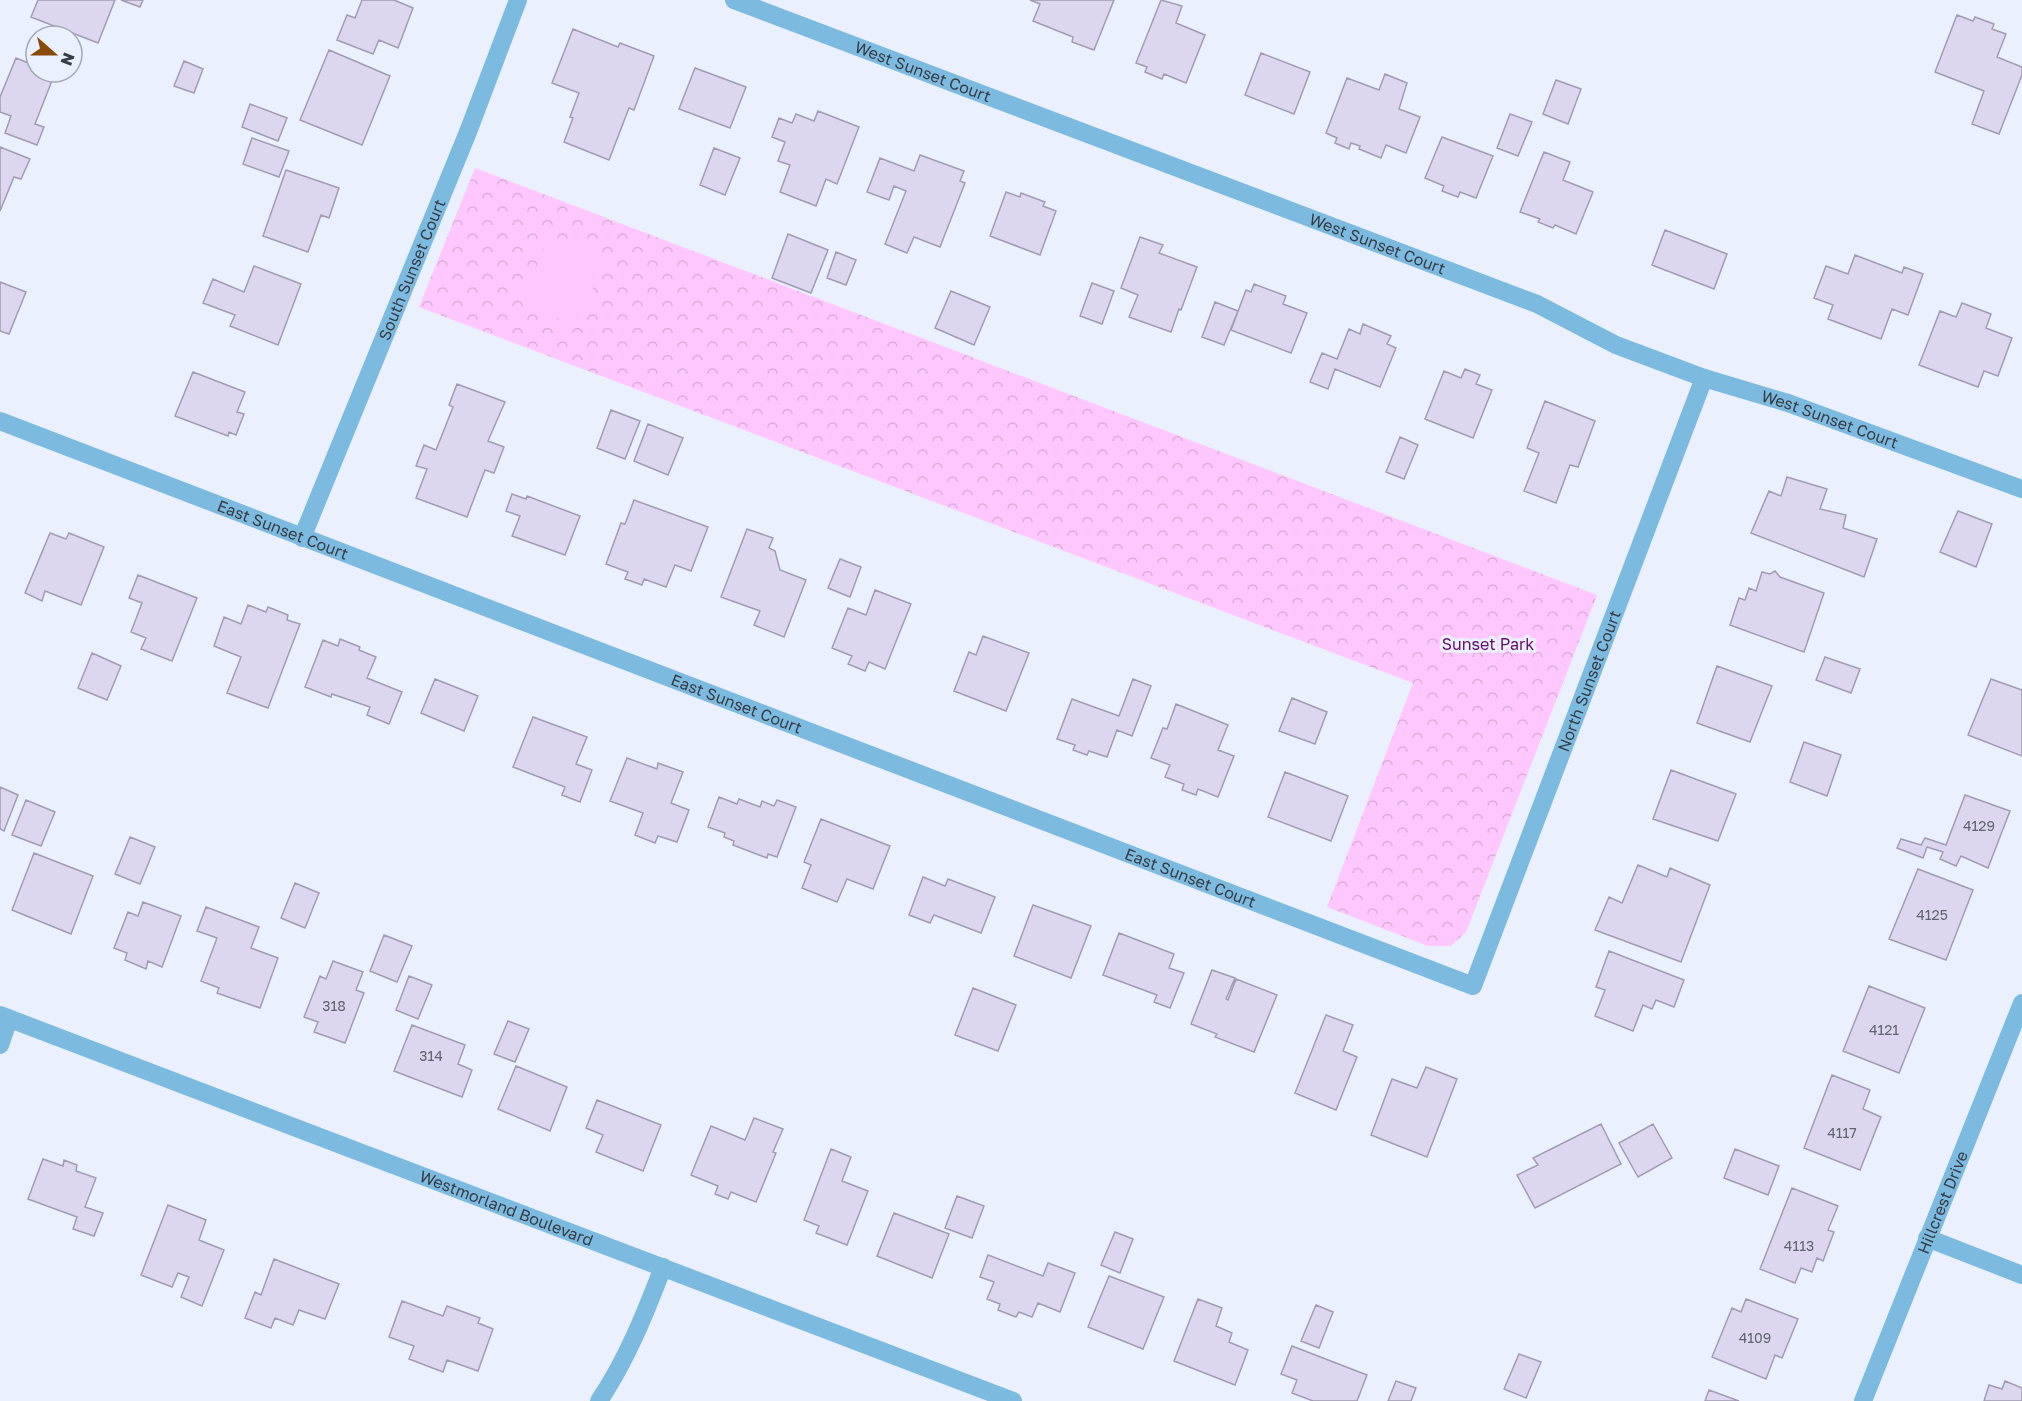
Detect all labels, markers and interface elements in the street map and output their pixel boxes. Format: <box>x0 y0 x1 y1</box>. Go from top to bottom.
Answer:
north arrow <box>24 24 84 84</box>
street label: West Sunset Court <box>852 37 994 106</box>
text: N <box>56 50 80 69</box>
street label: South Sunset Court <box>374 196 450 343</box>
street label: West Sunset Court <box>1307 209 1448 278</box>
street label: West Sunset Court <box>1759 386 1901 453</box>
street label: East Sunset Court <box>215 495 351 564</box>
street label: North Sunset Court <box>1553 607 1625 754</box>
park label: Sunset Park <box>1442 634 1534 654</box>
street label: East Sunset Court <box>668 669 805 738</box>
house number: 4129 <box>1963 817 1995 834</box>
street label: East Sunset Court <box>1122 843 1259 912</box>
house number: 4125 <box>1916 906 1948 923</box>
house number: 318 <box>322 997 346 1014</box>
house number: 4121 <box>1869 1021 1899 1038</box>
house number: 314 <box>419 1047 443 1064</box>
house number: 4117 <box>1827 1124 1857 1141</box>
street label: Hillcrest Drive <box>1913 1148 1972 1257</box>
street label: Westmorland Boulevard <box>417 1166 596 1250</box>
house number: 4113 <box>1784 1237 1814 1254</box>
house number: 4109 <box>1739 1329 1771 1346</box>

